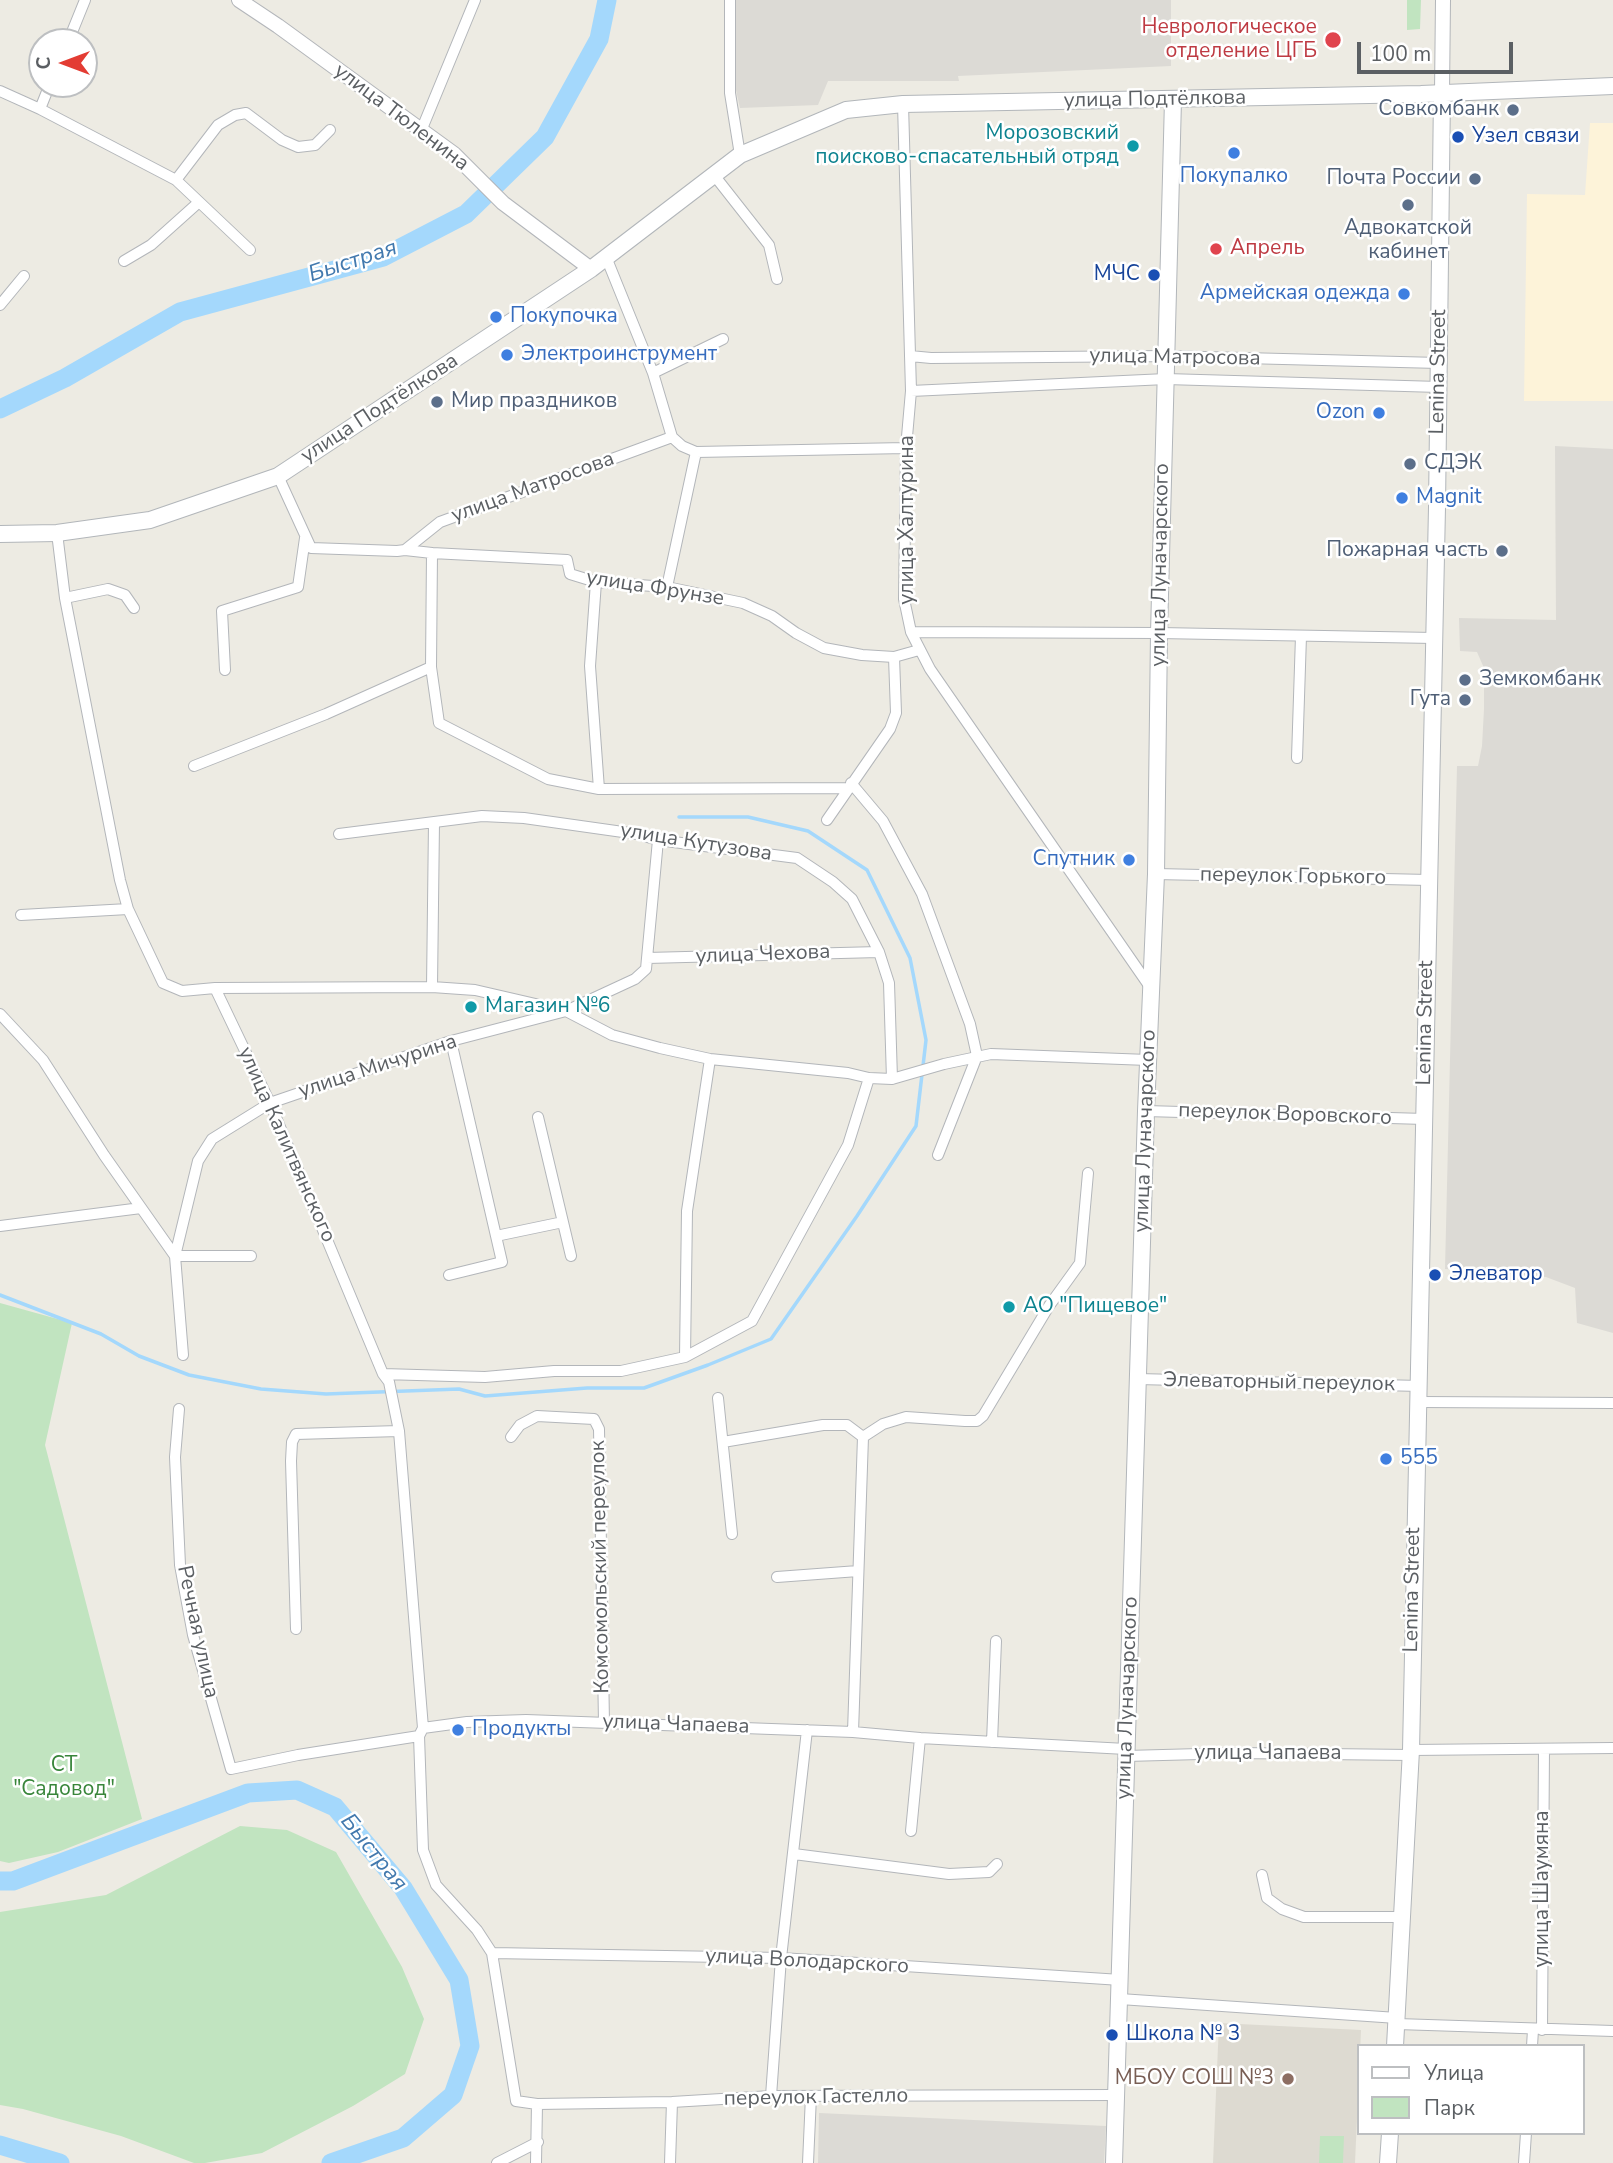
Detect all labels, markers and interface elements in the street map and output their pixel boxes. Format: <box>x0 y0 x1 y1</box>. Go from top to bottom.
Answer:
place label: Неврологическое отделение ЦГБ <box>1141 15 1317 65</box>
north arrow <box>28 28 98 98</box>
scale bar <box>1361 28 1517 72</box>
marker: Неврологическое отделение ЦГБ <box>1323 30 1343 50</box>
text: 100 m <box>1370 40 1431 68</box>
text: С <box>31 57 57 69</box>
street label: улица Тюленина <box>328 59 474 177</box>
street label: улица Подтёлкова <box>1063 86 1247 114</box>
place label: Совкомбанк <box>1378 97 1499 123</box>
marker: Совкомбанк <box>1505 102 1521 118</box>
place label: Морозовский поисково-спасательный отряд <box>815 121 1119 171</box>
place label: Узел связи <box>1472 124 1579 150</box>
marker: Узел связи <box>1450 129 1466 145</box>
marker: Морозовский поисково-спасательный отряд <box>1125 138 1141 154</box>
marker: Покупалко <box>1226 145 1242 161</box>
place label: Покупалко <box>1180 164 1288 190</box>
place label: Почта России <box>1326 166 1461 192</box>
marker: Почта России <box>1467 171 1483 187</box>
marker: Адвокатской кабинет <box>1400 197 1416 213</box>
place label: Адвокатской кабинет <box>1344 216 1472 266</box>
water label: Быстрая <box>305 235 401 289</box>
place label: Апрель <box>1230 236 1305 262</box>
marker: Апрель <box>1208 241 1224 257</box>
place label: МЧС <box>1094 262 1140 288</box>
marker: МЧС <box>1146 267 1162 283</box>
place label: Армейская одежда <box>1200 281 1390 307</box>
marker: Армейская одежда <box>1396 286 1412 302</box>
place label: Покупочка <box>510 304 618 330</box>
marker: Покупочка <box>488 309 504 325</box>
street label: Lenina Street <box>1425 309 1453 435</box>
place label: Электроинструмент <box>521 342 717 368</box>
street label: улица Матросова <box>1089 344 1261 372</box>
marker: Электроинструмент <box>499 347 515 363</box>
street label: улица Подтёлкова <box>297 349 463 469</box>
place label: Мир праздников <box>451 389 617 415</box>
marker: Мир праздников <box>429 394 445 410</box>
place label: Ozon <box>1316 400 1365 426</box>
marker: Ozon <box>1371 405 1387 421</box>
street label: улица Халтурина <box>895 435 921 605</box>
street label: улица Матросова <box>448 447 618 529</box>
place label: СДЭК <box>1424 451 1482 477</box>
marker: СДЭК <box>1402 456 1418 472</box>
street label: улица Луначарского <box>1147 463 1175 667</box>
place label: Magnit <box>1416 485 1482 511</box>
marker: Magnit <box>1394 490 1410 506</box>
place label: Пожарная часть <box>1326 538 1488 564</box>
marker: Пожарная часть <box>1494 543 1510 559</box>
street label: улица Фрунзе <box>584 566 726 612</box>
place label: Земкомбанк <box>1479 667 1601 693</box>
marker: Земкомбанк <box>1457 672 1473 688</box>
place label: Гута <box>1410 687 1451 713</box>
marker: Гута <box>1457 692 1473 708</box>
street label: улица Кутузова <box>618 819 774 867</box>
place label: Спутник <box>1033 847 1115 873</box>
marker: Спутник <box>1121 852 1137 868</box>
street label: переулок Горького <box>1200 863 1386 891</box>
street label: улица Чехова <box>695 940 831 970</box>
street label: Lenina Street <box>1412 960 1440 1086</box>
place label: Магазин №6 <box>485 994 610 1020</box>
marker: Магазин №6 <box>463 999 479 1015</box>
street label: улица Луначарского <box>1130 1029 1162 1233</box>
street label: улица Мичурина <box>296 1030 460 1104</box>
street label: улица Калитвянского <box>231 1043 341 1247</box>
street label: переулок Воровского <box>1178 1099 1392 1131</box>
place label: Элеватор <box>1449 1262 1543 1288</box>
marker: Элеватор <box>1427 1267 1443 1283</box>
place label: АО "Пищевое" <box>1023 1294 1167 1320</box>
marker: АО "Пищевое" <box>1001 1299 1017 1315</box>
street label: Элеваторный переулок <box>1163 1368 1395 1398</box>
street label: Комсомольский переулок <box>586 1440 616 1694</box>
place label: 555 <box>1400 1446 1438 1472</box>
marker: 555 <box>1378 1451 1394 1467</box>
street label: Lenina Street <box>1399 1527 1427 1653</box>
street label: Речная улица <box>171 1563 223 1701</box>
street label: улица Луначарского <box>1112 1596 1144 1800</box>
street label: улица Чапаева <box>602 1710 750 1740</box>
place label: Продукты <box>472 1717 571 1743</box>
marker: Продукты <box>450 1722 466 1738</box>
street label: улица Чапаева <box>1194 1741 1342 1767</box>
park label: СТ "Садовод" <box>13 1753 115 1803</box>
water label: Быстрая <box>333 1809 413 1897</box>
street label: улица Шаумяна <box>1530 1810 1556 1968</box>
street label: улица Володарского <box>705 1944 909 1980</box>
place label: Школа № 3 <box>1126 2022 1240 2048</box>
marker: Школа № 3 <box>1104 2027 1120 2043</box>
legend <box>1358 2044 1585 2135</box>
text: Улица <box>1424 2059 1484 2087</box>
place label: МБОУ СОШ №3 <box>1115 2066 1274 2092</box>
marker: МБОУ СОШ №3 <box>1280 2071 1296 2087</box>
street label: переулок Гастелло <box>724 2084 908 2112</box>
text: Парк <box>1424 2094 1475 2122</box>

